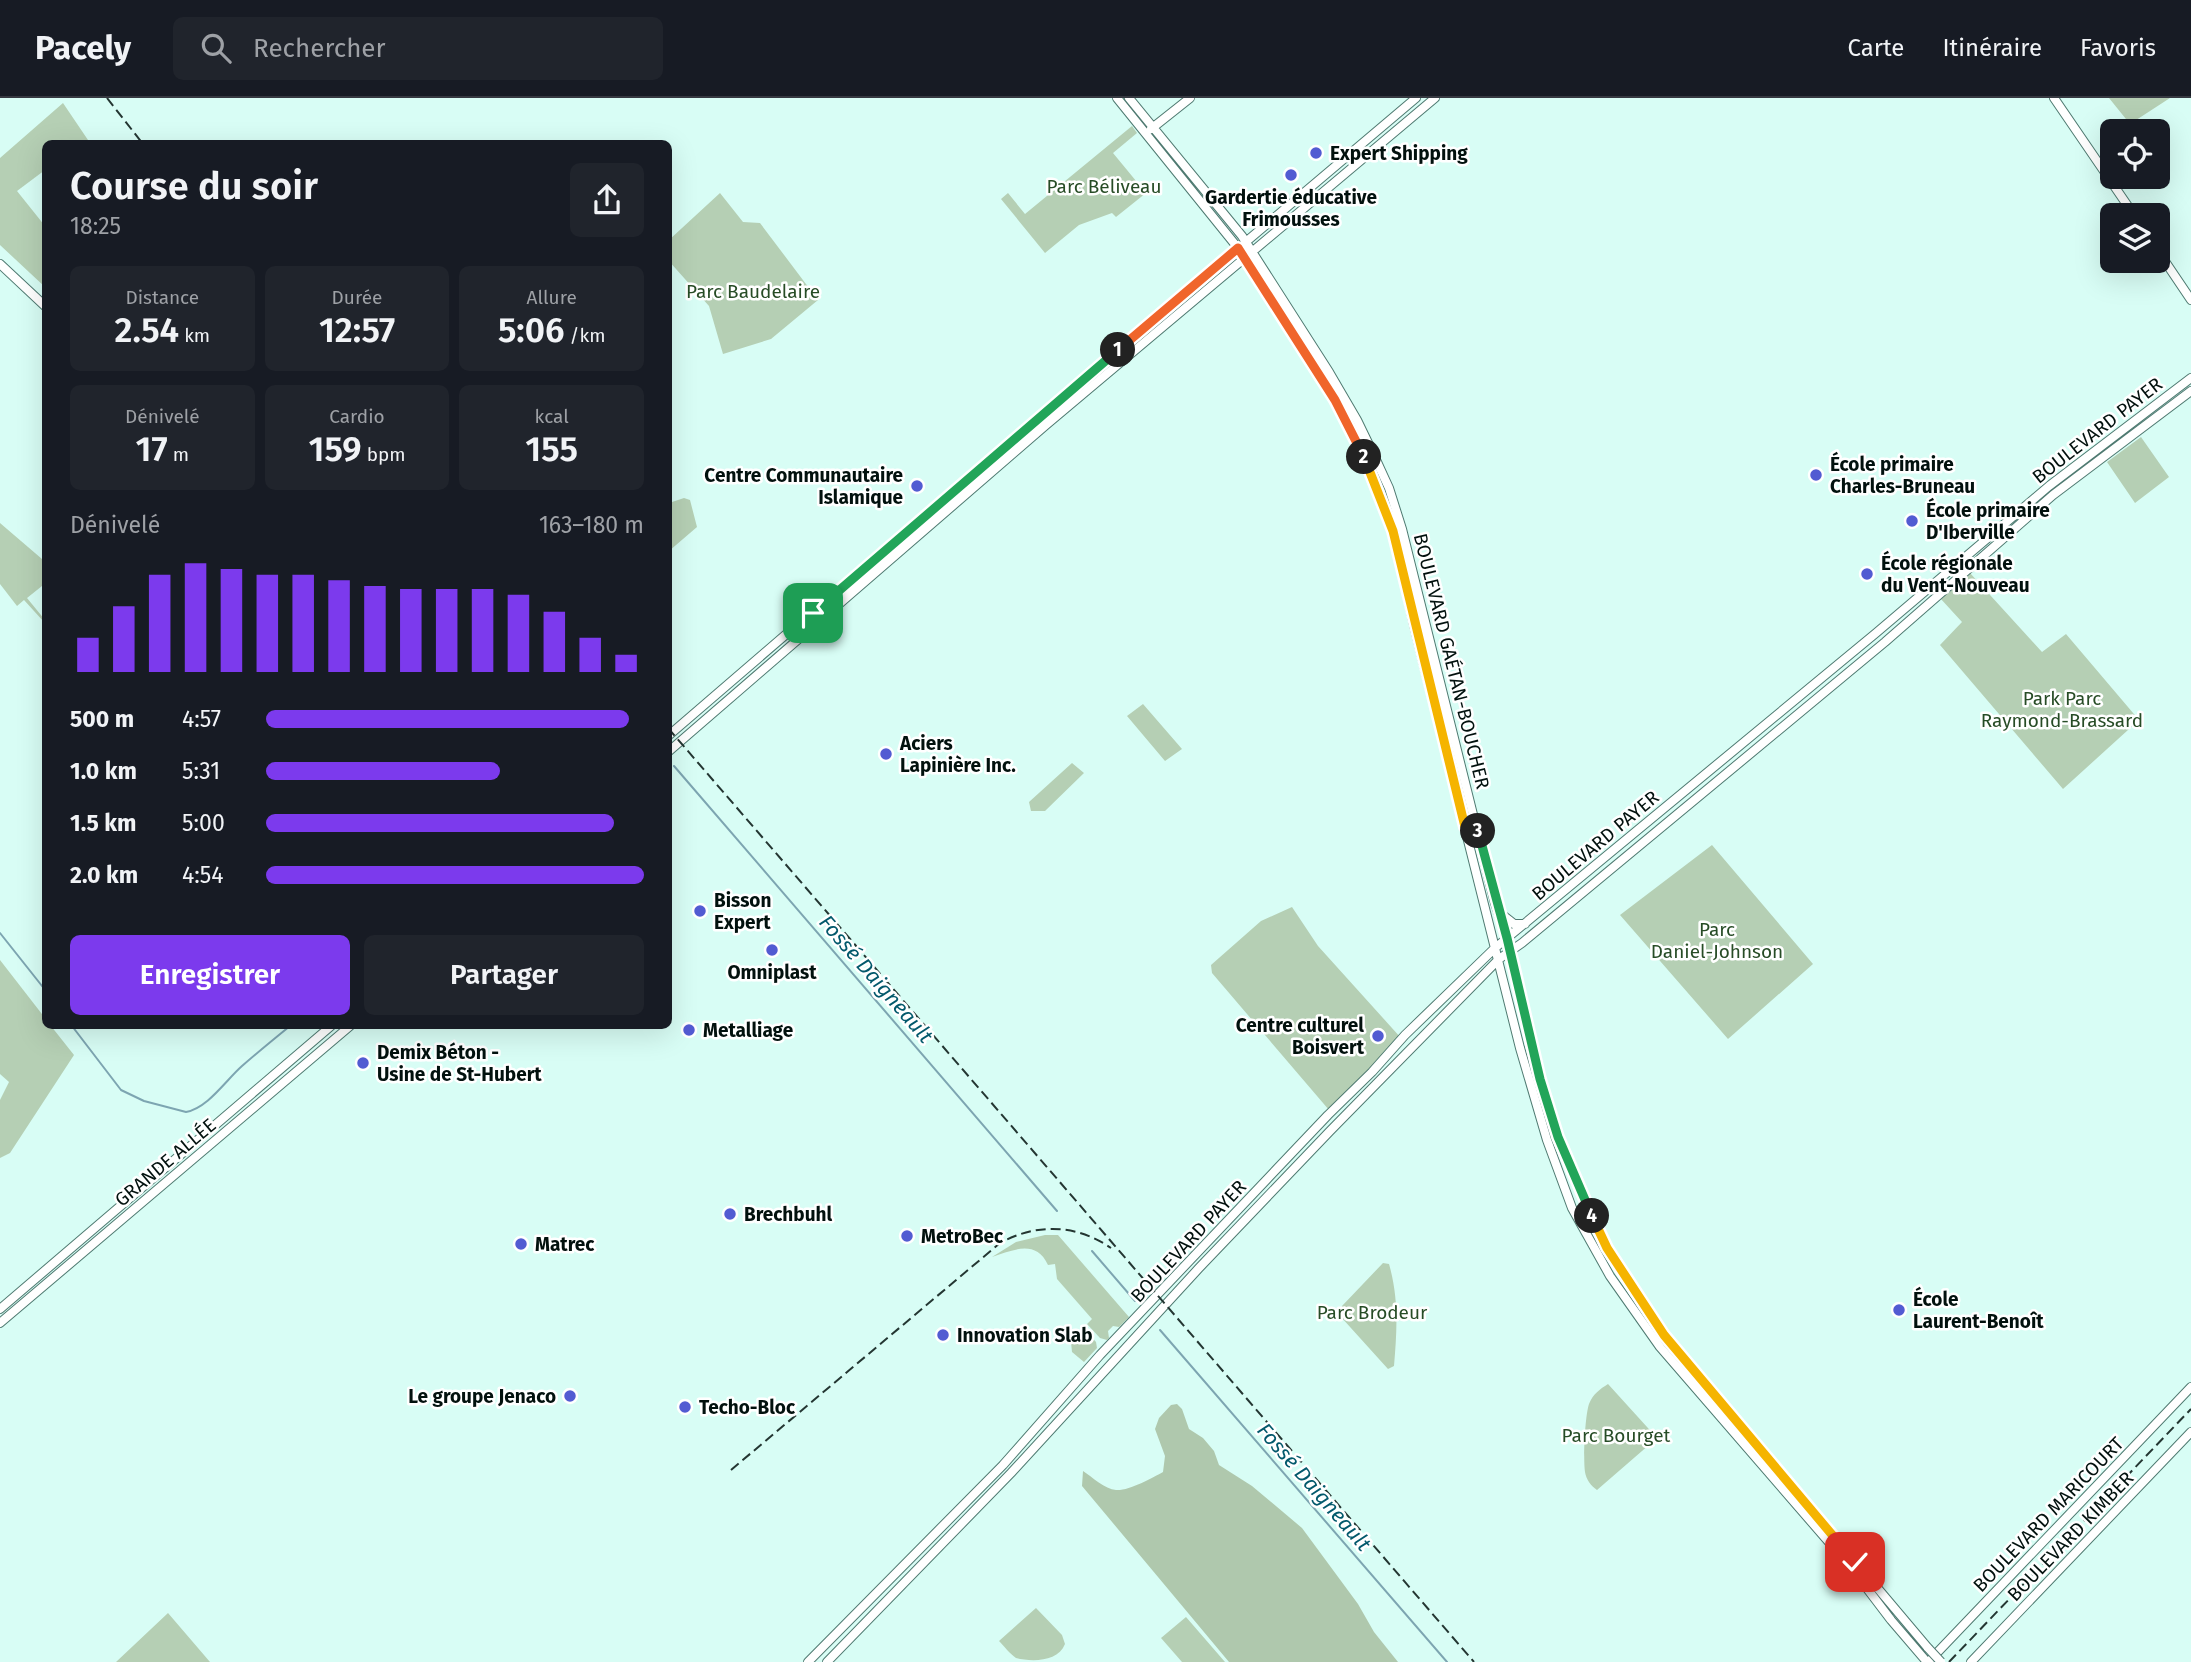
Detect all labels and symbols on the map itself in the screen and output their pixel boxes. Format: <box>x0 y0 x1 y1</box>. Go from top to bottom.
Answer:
place label: Expert Shipping <box>1330 142 1468 165</box>
marker: Expert Shipping <box>1308 145 1324 161</box>
marker: Gardertie éducative Frimousses <box>1283 167 1299 183</box>
park label: Parc Béliveau <box>1047 175 1161 198</box>
place label: Gardertie éducative Frimousses <box>1205 186 1377 231</box>
park label: Parc Baudelaire <box>686 280 820 303</box>
pin: 1 <box>1100 332 1136 368</box>
street label: BOULEVARD PAYER <box>2028 372 2167 488</box>
pin: 2 <box>1346 440 1382 474</box>
place label: École primaire Charles-Bruneau <box>1830 451 1975 498</box>
place label: Centre Communautaire Islamique <box>704 464 903 509</box>
marker: École primaire Charles-Bruneau <box>1808 467 1824 483</box>
marker: Centre Communautaire Islamique <box>909 478 925 494</box>
place label: École primaire D'Iberville <box>1926 497 2050 544</box>
marker: École primaire D'Iberville <box>1904 513 1920 529</box>
street label: BOULEVARD GAÉTAN-BOUCHER <box>1409 531 1495 792</box>
place label: École régionale du Vent-Nouveau <box>1881 550 2030 597</box>
marker: École régionale du Vent-Nouveau <box>1859 566 1875 582</box>
pin <box>783 583 843 643</box>
park label: Park Parc Raymond-Brassard <box>1981 687 2143 732</box>
place label: Aciers Lapinière Inc. <box>899 732 1016 777</box>
marker: Aciers Lapinière Inc. <box>878 746 894 762</box>
street label: BOULEVARD PAYER <box>1527 785 1664 905</box>
pin: 3 <box>1460 814 1496 848</box>
place label: Bisson Expert <box>714 889 771 934</box>
marker: Bisson Expert <box>692 903 708 919</box>
water label: Fossé Daigneault <box>813 910 939 1049</box>
park label: Parc Daniel-Johnson <box>1651 918 1783 963</box>
marker: Omniplast <box>764 942 780 958</box>
place label: Omniplast <box>727 961 817 984</box>
place label: Centre culturel Boisvert <box>1236 1014 1365 1059</box>
place label: Metalliage <box>703 1019 793 1042</box>
marker: Metalliage <box>681 1022 697 1038</box>
marker: Centre culturel Boisvert <box>1370 1028 1386 1044</box>
place label: Demix Béton - Usine de St-Hubert <box>377 1041 542 1086</box>
marker: Demix Béton - Usine de St-Hubert <box>355 1055 371 1071</box>
street label: GRANDE ALLÉE <box>110 1113 221 1211</box>
street label: BOULEVARD PAYER <box>1126 1175 1251 1307</box>
pin: 4 <box>1574 1198 1610 1234</box>
place label: Brechbuhl <box>744 1203 832 1226</box>
marker: Brechbuhl <box>722 1206 738 1222</box>
place label: MetroBec <box>921 1225 1003 1248</box>
marker: MetroBec <box>899 1228 915 1244</box>
place label: Matrec <box>535 1233 594 1256</box>
marker: Matrec <box>513 1236 529 1252</box>
place label: École Laurent-Benoît <box>1913 1286 2044 1333</box>
park label: Parc Brodeur <box>1317 1301 1428 1324</box>
marker: École Laurent-Benoît <box>1891 1302 1907 1318</box>
place label: Innovation Slab <box>957 1324 1093 1347</box>
marker: Innovation Slab <box>935 1327 951 1343</box>
place label: Le groupe Jenaco <box>408 1385 556 1408</box>
marker: Le groupe Jenaco <box>562 1388 578 1404</box>
place label: Techo-Bloc <box>699 1396 795 1419</box>
marker: Techo-Bloc <box>677 1399 693 1415</box>
water label: Fossé Daigneault <box>1251 1418 1377 1557</box>
park label: Parc Bourget <box>1562 1424 1671 1447</box>
street label: BOULEVARD MARICOURT <box>1968 1432 2128 1597</box>
street label: BOULEVARD KIMBER <box>2002 1466 2139 1606</box>
pin <box>1825 1532 1885 1592</box>

